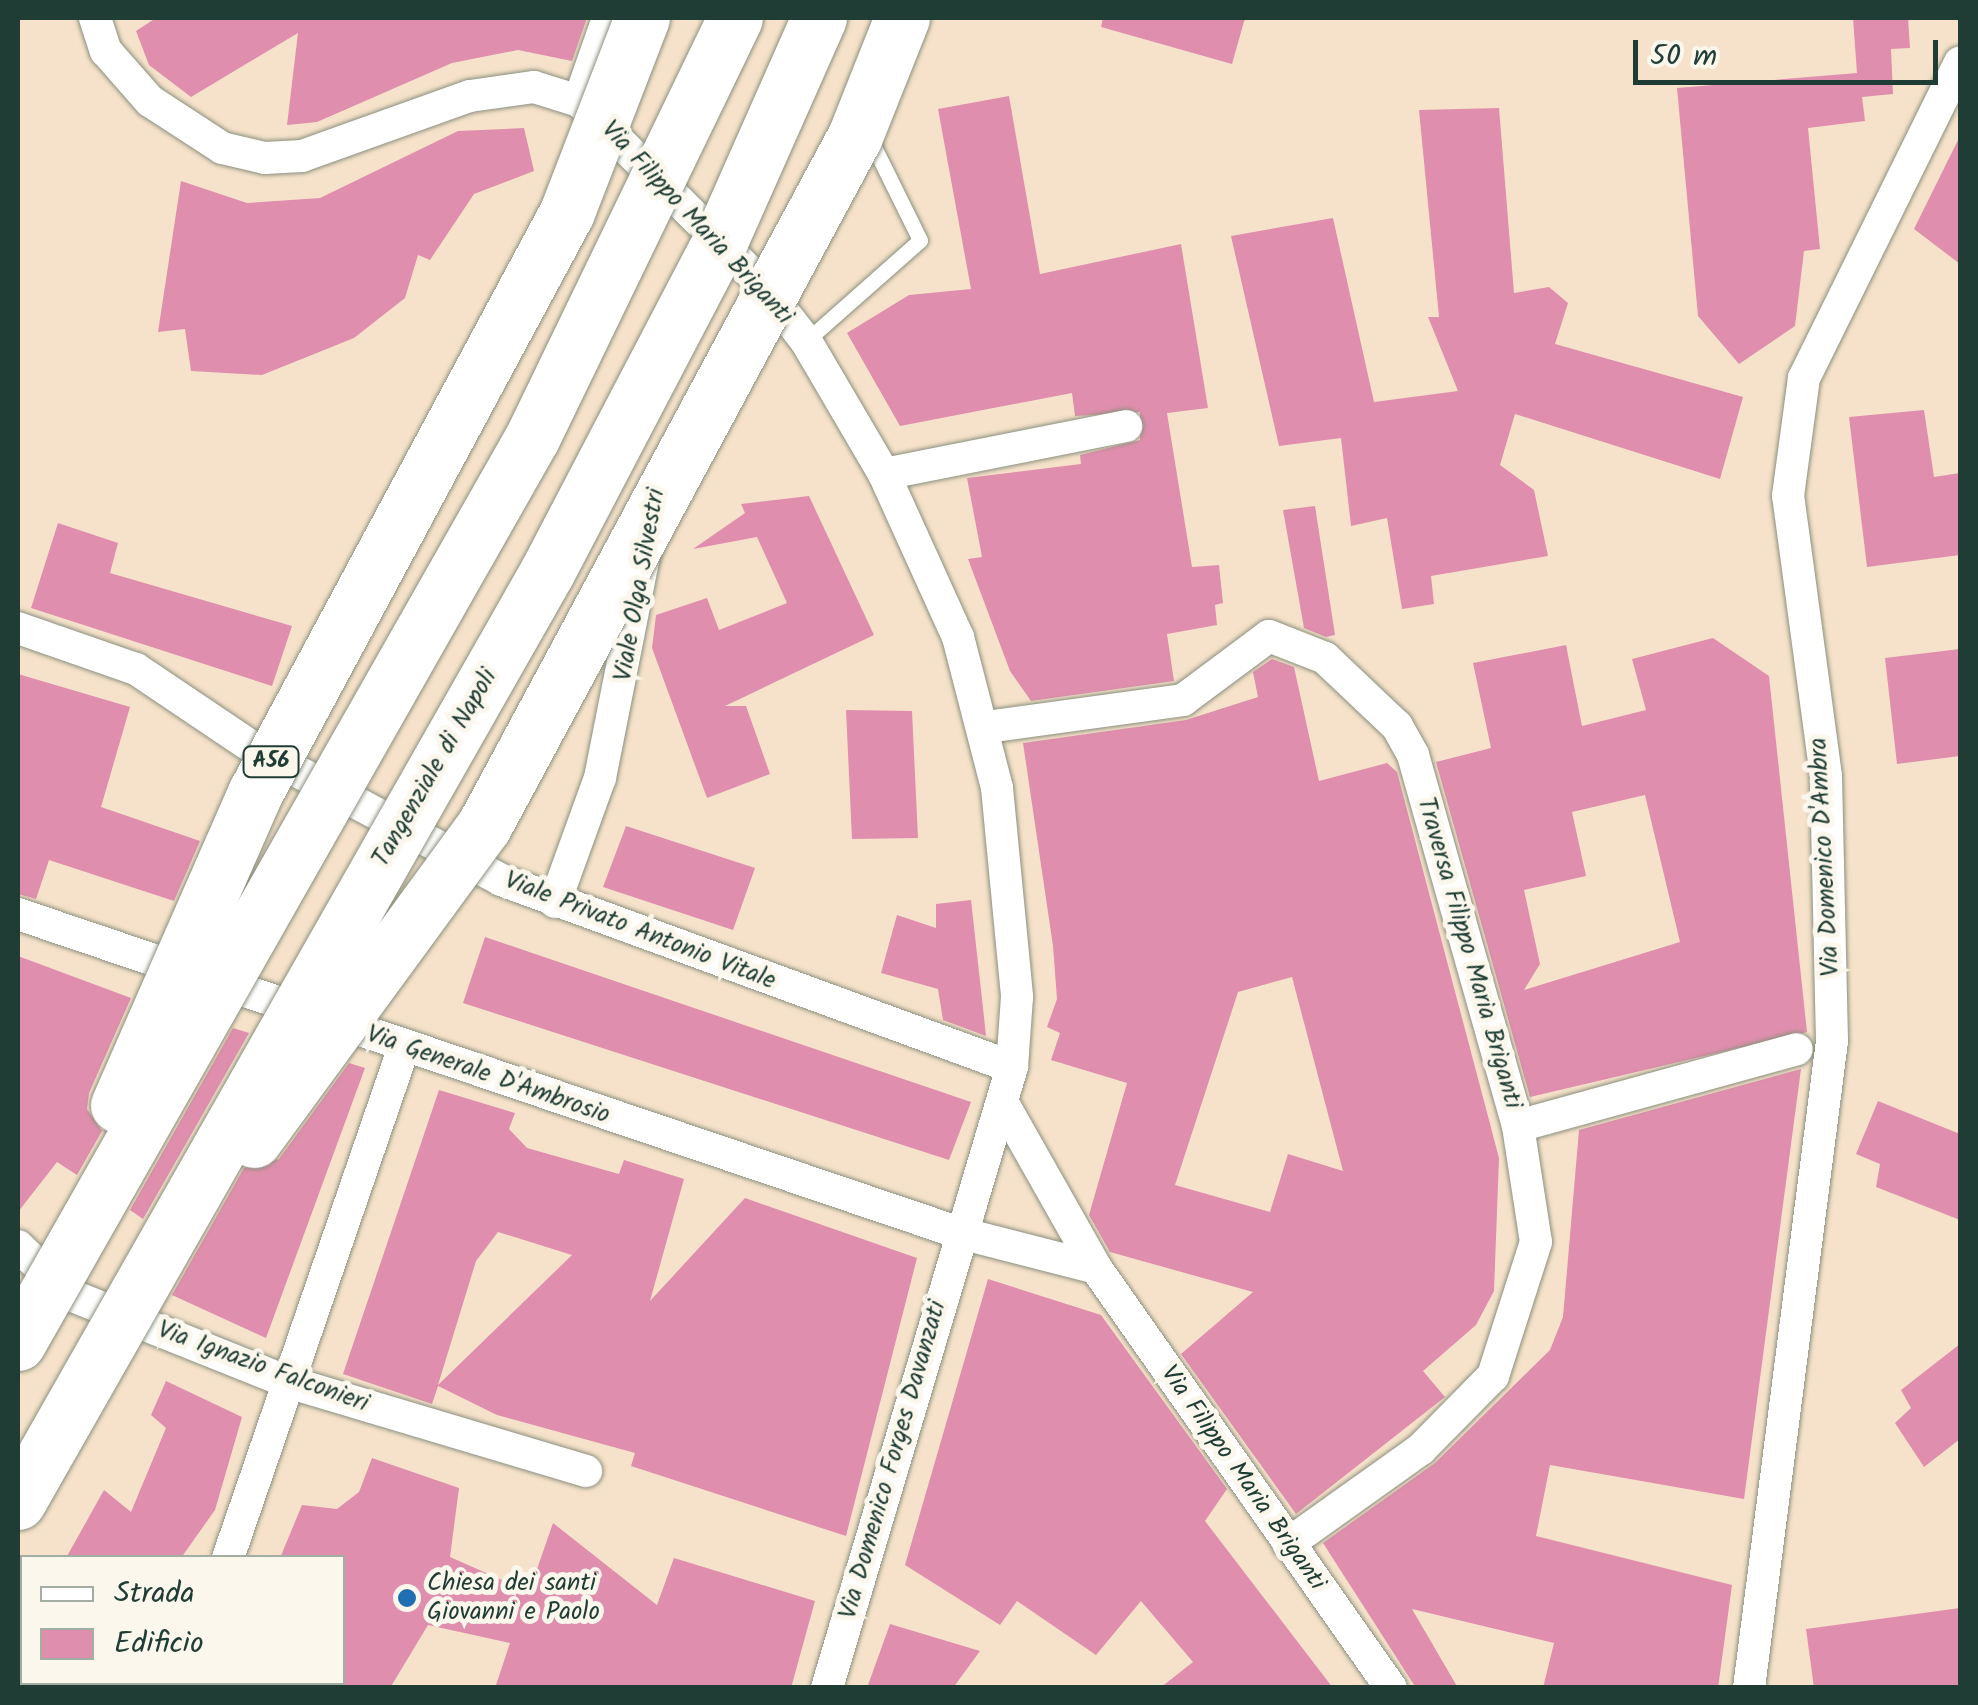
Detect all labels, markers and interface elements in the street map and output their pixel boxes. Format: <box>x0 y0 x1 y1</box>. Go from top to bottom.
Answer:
scale bar <box>1638 20 1943 82</box>
text: 50 m <box>1650 33 1717 81</box>
street label: Via Filippo Maria Briganti <box>595 115 799 331</box>
street label: Viale Olga Silvestri <box>608 486 672 684</box>
street label: Tangenziale di Napoli <box>366 664 504 872</box>
street label: Via Domenico D'Ambra <box>1804 737 1846 977</box>
road number: A56 <box>241 745 301 779</box>
street label: Traversa Filippo Maria Briganti <box>1410 794 1528 1112</box>
street label: Viale Privato Antonio Vitale <box>500 865 780 997</box>
street label: Via Generale D'Ambrosio <box>363 1019 613 1131</box>
street label: Via Domenico Forges Davanzati <box>833 1297 953 1623</box>
street label: Via Ignazio Falconieri <box>154 1315 372 1419</box>
street label: Via Filippo Maria Briganti <box>1154 1360 1332 1596</box>
legend <box>20 1555 345 1685</box>
place label: Chiesa dei santi Giovanni e Paolo <box>427 1569 600 1628</box>
text: Strada <box>114 1570 195 1618</box>
marker: Chiesa dei santi Giovanni e Paolo <box>396 1587 418 1609</box>
text: Edificio <box>114 1620 204 1668</box>

